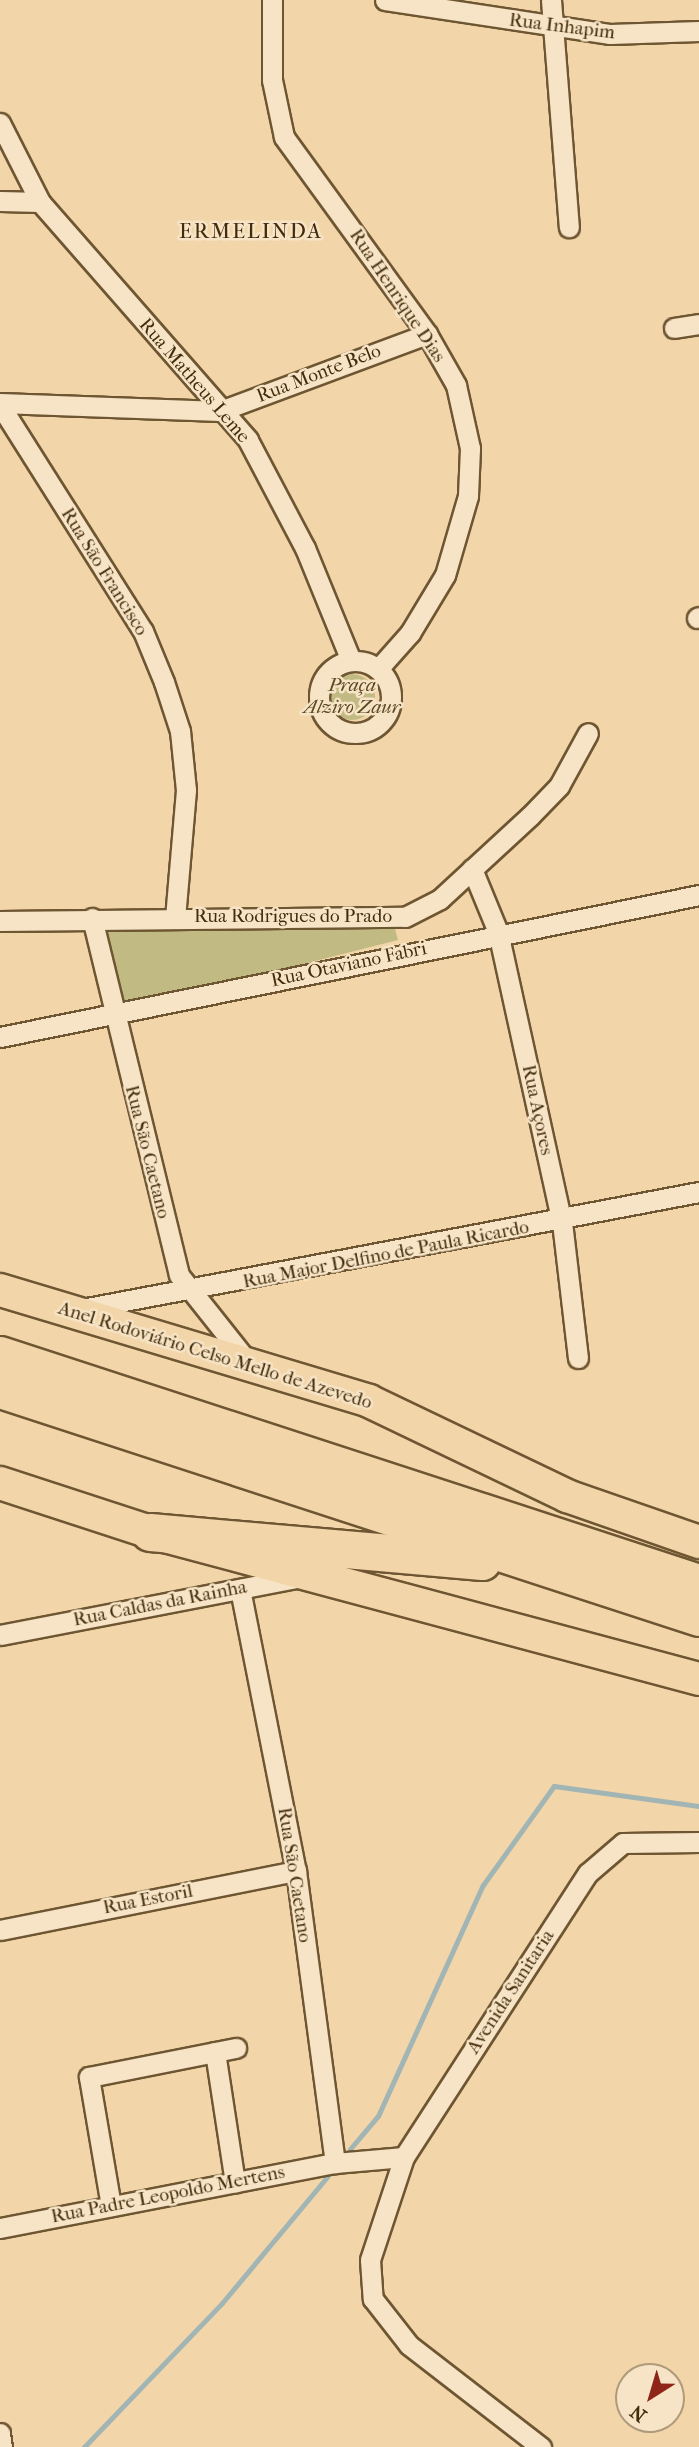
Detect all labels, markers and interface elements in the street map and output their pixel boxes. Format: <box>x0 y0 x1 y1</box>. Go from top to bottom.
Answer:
street label: Rua Inhapim <box>508 9 616 45</box>
district label: ERMELINDA <box>180 218 322 244</box>
street label: Rua Henrique Dias <box>344 225 450 367</box>
street label: Rua Matheus Leme <box>134 314 254 448</box>
street label: Rua Monte Belo <box>254 340 384 408</box>
street label: Rua São Francisco <box>56 504 152 640</box>
park label: Praça Alziro Zaur <box>304 675 400 719</box>
street label: Rua Rodrigues do Prado <box>194 906 392 928</box>
street label: Rua Otaviano Fabri <box>269 937 429 993</box>
street label: Rua Açores <box>516 1063 558 1157</box>
street label: Rua São Caetano <box>119 1083 175 1221</box>
street label: Rua Major Delfino de Paula Ricardo <box>241 1216 531 1294</box>
street label: Anel Rodoviário Celso Mello de Azevedo <box>55 1297 375 1415</box>
street label: Rua Caldas da Rainha <box>71 1576 249 1632</box>
street label: Rua São Caetano <box>272 1806 316 1944</box>
street label: Rua Estoril <box>101 1880 195 1920</box>
street label: Avenida Sanitaria <box>462 1926 560 2058</box>
street label: Rua Padre Leopoldo Mertens <box>49 2161 287 2229</box>
north arrow <box>615 2363 685 2433</box>
text: N <box>626 2400 651 2426</box>

